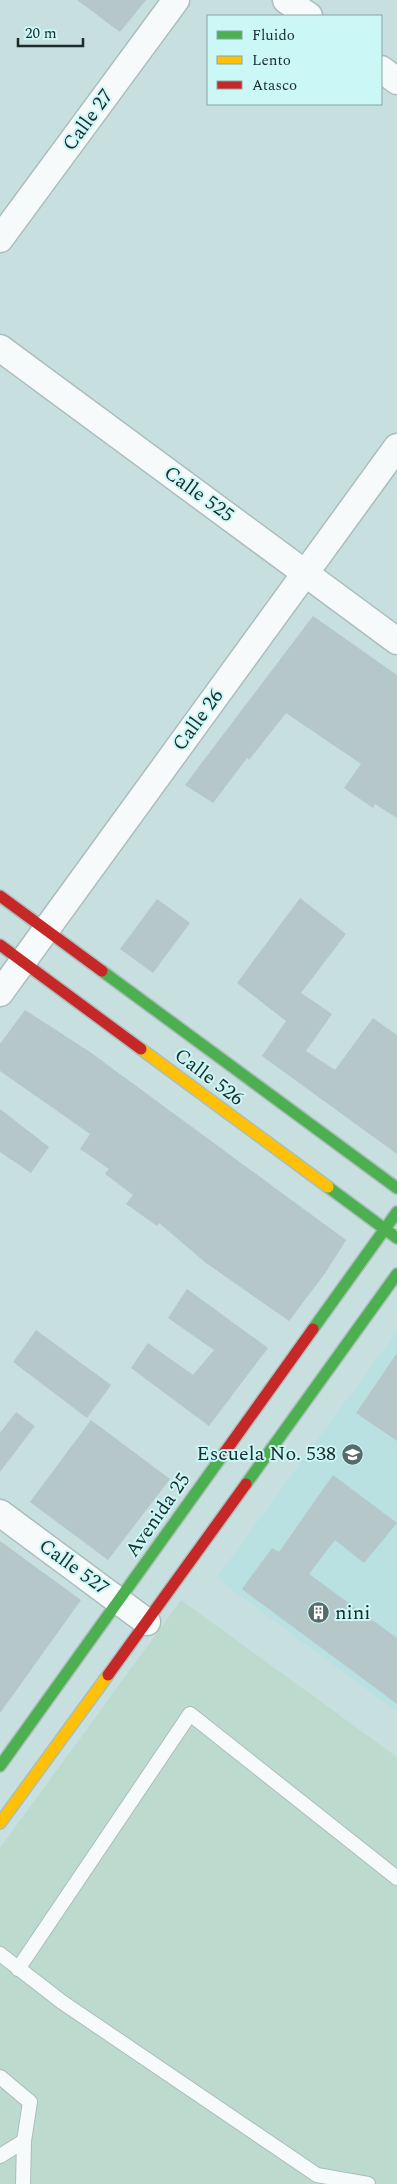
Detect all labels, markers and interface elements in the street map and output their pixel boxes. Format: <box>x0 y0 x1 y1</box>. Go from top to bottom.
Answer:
scale bar <box>18 15 82 47</box>
legend <box>207 15 382 105</box>
text: 20 m <box>25 22 57 45</box>
text: Fluido <box>252 24 295 47</box>
text: Lento <box>252 49 291 72</box>
text: Atasco <box>252 74 297 97</box>
street label: Calle 27 <box>55 83 121 157</box>
street label: Calle 525 <box>158 458 240 530</box>
street label: Calle 26 <box>165 683 231 757</box>
street label: Calle 526 <box>168 1041 250 1113</box>
place label: Escuela No. 538 <box>197 1439 336 1469</box>
school or university icon: Escuela No. 538 <box>340 1442 364 1466</box>
street label: Avenida 25 <box>118 1467 198 1563</box>
street label: Calle 527 <box>33 1531 115 1603</box>
place label: nini <box>335 1598 371 1628</box>
building icon: nini <box>307 1601 331 1625</box>

